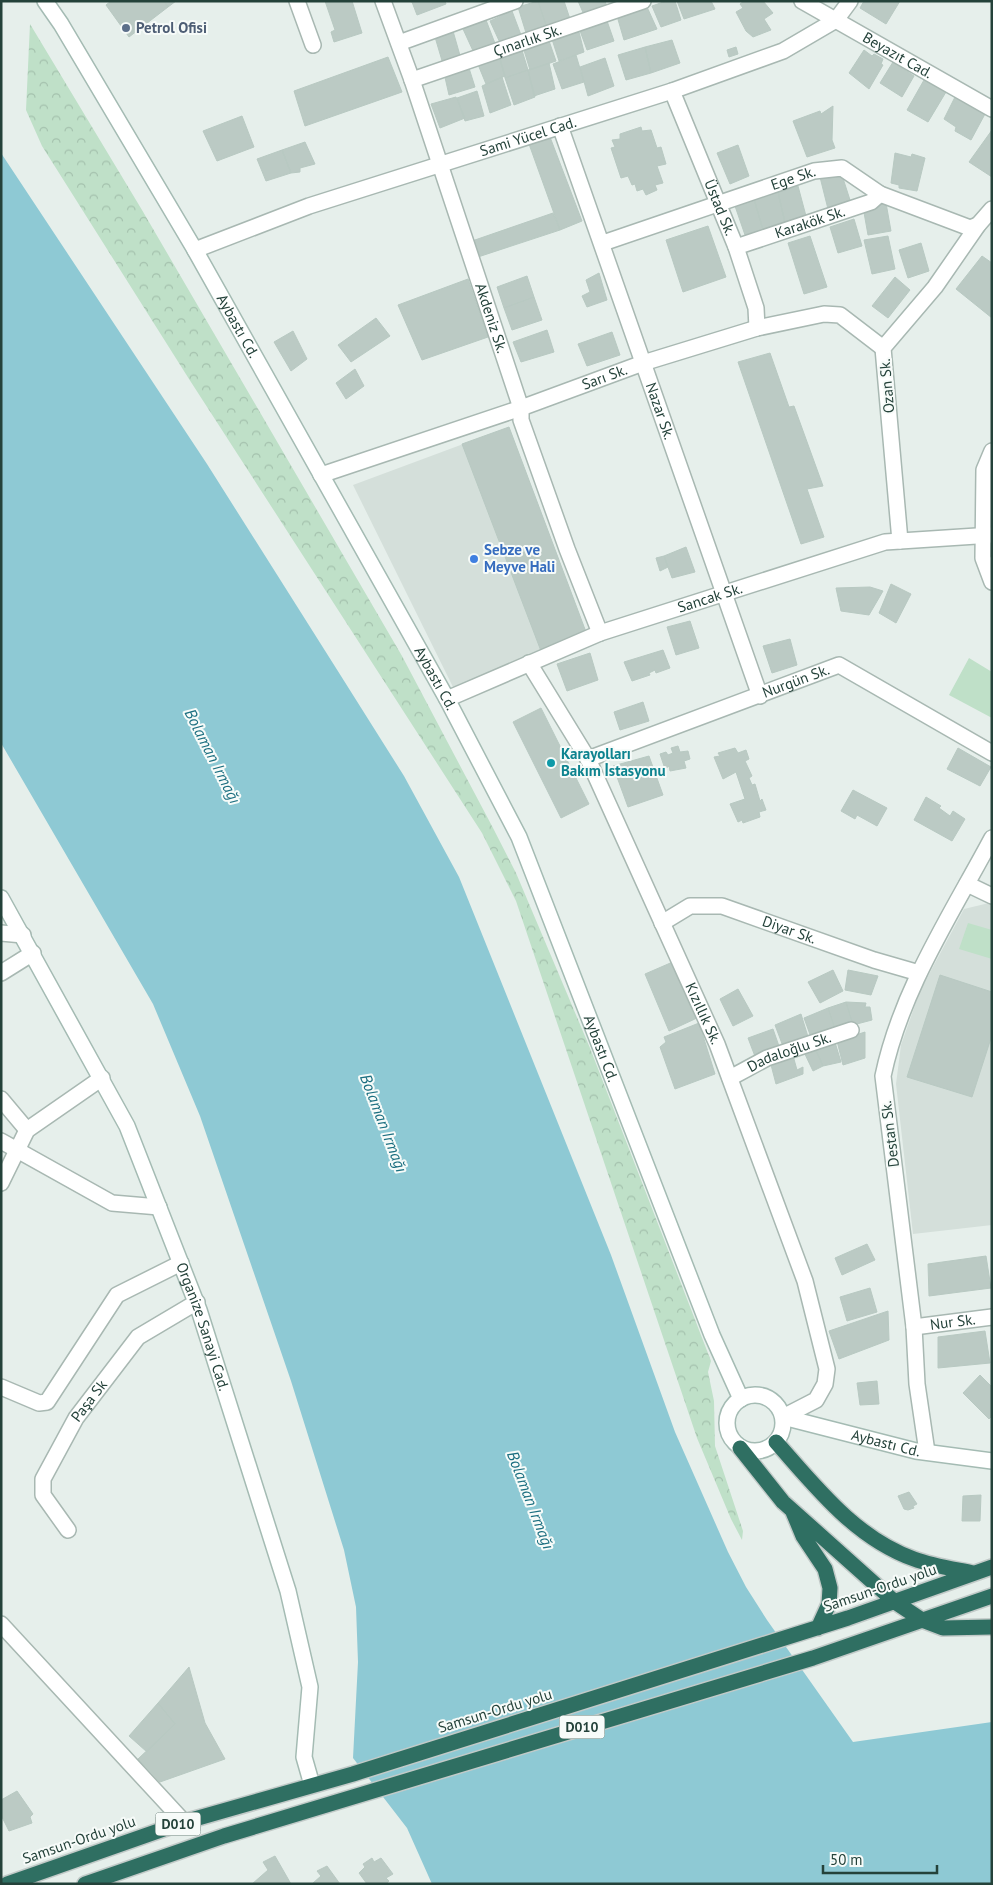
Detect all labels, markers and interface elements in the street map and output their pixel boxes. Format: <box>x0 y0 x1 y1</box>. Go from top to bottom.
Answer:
place label: Petrol Ofisi <box>136 18 207 37</box>
street label: Çınarlık Sk. <box>491 20 564 61</box>
marker: Petrol Ofisi <box>120 22 132 34</box>
street label: Beyazıt Cad. <box>860 28 936 82</box>
street label: Sami Yücel Cad. <box>477 112 579 160</box>
street label: Ege Sk. <box>768 161 818 194</box>
street label: Üstad Sk. <box>700 176 740 238</box>
street label: Karakök Sk. <box>772 201 847 242</box>
street label: Akdeniz Sk. <box>471 280 512 355</box>
street label: Aybastı Cd. <box>213 291 264 361</box>
street label: Ozan Sk. <box>875 358 898 414</box>
street label: Sarı Sk. <box>579 360 630 394</box>
street label: Nazar Sk. <box>642 380 679 442</box>
place label: Sebze ve Meyve Hali <box>484 540 555 576</box>
marker: Sebze ve Meyve Hali <box>468 553 480 565</box>
street label: Sancak Sk. <box>675 578 745 617</box>
street label: Aybastı Cd. <box>410 643 461 713</box>
street label: Nurgün Sk. <box>760 659 832 702</box>
water label: Bolaman Irmağı <box>181 705 245 807</box>
place label: Karayolları Bakım İstasyonu <box>561 744 666 780</box>
marker: Karayolları Bakım İstasyonu <box>545 757 557 769</box>
street label: Diyar Sk. <box>760 911 819 948</box>
street label: Kızıllık Sk. <box>681 979 726 1047</box>
street label: Aybastı Cd. <box>580 1012 623 1084</box>
street label: Dadaloğlu Sk. <box>744 1027 833 1076</box>
water label: Bolaman Irmağı <box>356 1071 412 1175</box>
street label: Destan Sk. <box>876 1100 903 1168</box>
street label: Organize Sanayi Cad. <box>172 1260 234 1393</box>
street label: Nur Sk. <box>929 1309 976 1334</box>
street label: Paşa Sk <box>67 1375 111 1425</box>
street label: Aybastı Cd. <box>849 1425 921 1460</box>
water label: Bolaman Irmağı <box>503 1448 559 1552</box>
street label: Samsun-Ordu yolu <box>821 1559 939 1616</box>
street label: Samsun-Ordu yolu <box>436 1684 554 1737</box>
road number: D010 <box>560 1715 604 1738</box>
street label: Samsun-Ordu yolu <box>20 1811 138 1868</box>
road number: D010 <box>156 1812 200 1836</box>
scale bar <box>823 1842 937 1874</box>
text: 50 m <box>830 1850 863 1869</box>

